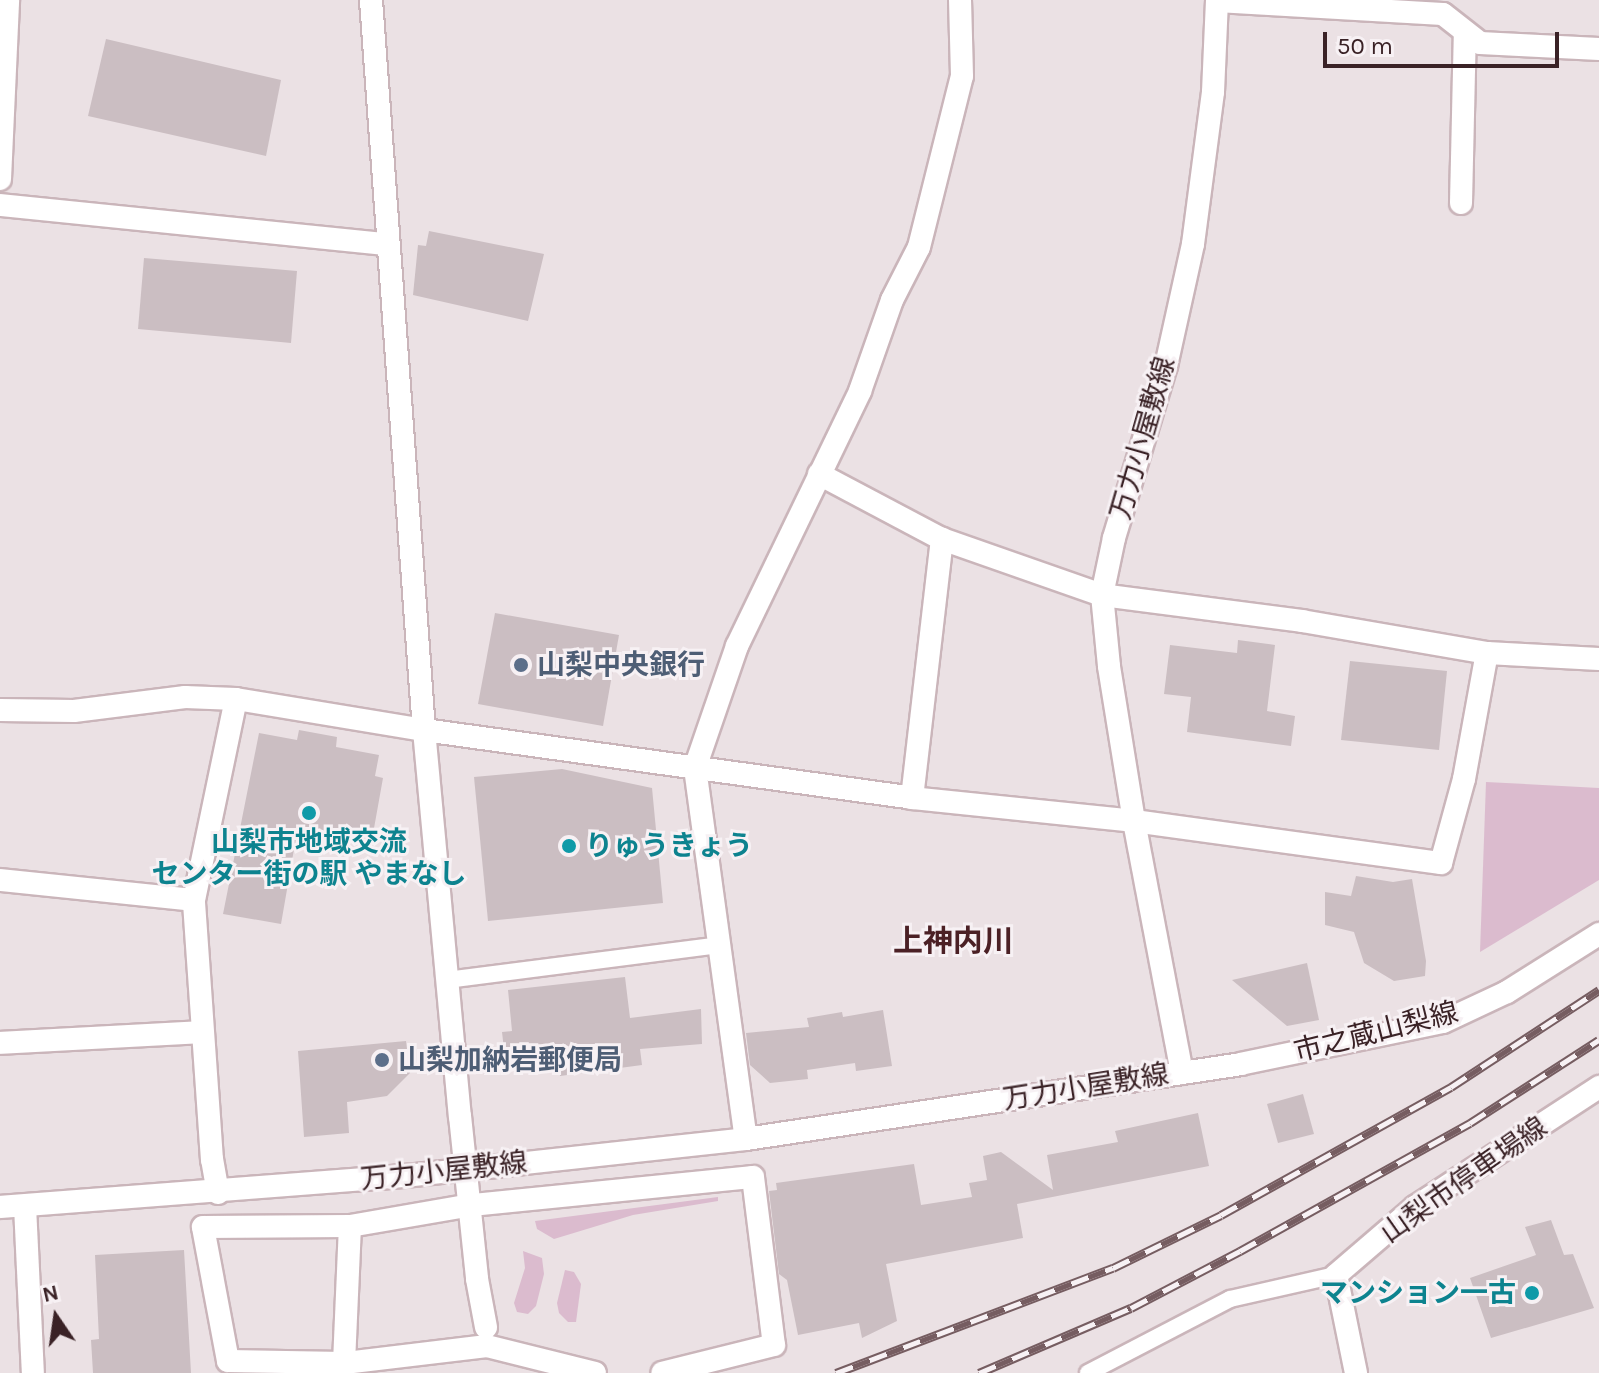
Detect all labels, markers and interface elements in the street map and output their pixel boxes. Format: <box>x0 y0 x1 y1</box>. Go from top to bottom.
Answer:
scale bar <box>1327 16 1563 66</box>
text: 50 m <box>1337 32 1393 60</box>
street label: 万力小屋敷線 <box>1104 353 1182 523</box>
place label: 山梨中央銀行 <box>537 648 705 682</box>
marker: 山梨中央銀行 <box>512 656 530 674</box>
marker: 山梨市地域交流 センター街の駅 やまなし <box>300 804 318 822</box>
place label: 山梨市地域交流 センター街の駅 やまなし <box>151 825 467 891</box>
place label: りゅうきょう <box>585 829 753 863</box>
marker: りゅうきょう <box>560 837 578 855</box>
district label: 上神内川 <box>893 923 1013 959</box>
street label: 市之蔵山梨線 <box>1290 995 1462 1069</box>
place label: 山梨加納岩郵便局 <box>398 1043 622 1077</box>
marker: 山梨加納岩郵便局 <box>373 1051 391 1069</box>
street label: 万力小屋敷線 <box>1000 1057 1172 1117</box>
street label: 山梨市停車場線 <box>1374 1110 1554 1250</box>
street label: 万力小屋敷線 <box>359 1146 529 1196</box>
place label: マンション一古 <box>1320 1276 1516 1310</box>
north arrow <box>16 1277 96 1357</box>
text: N <box>40 1279 61 1308</box>
marker: マンション一古 <box>1523 1284 1541 1302</box>

